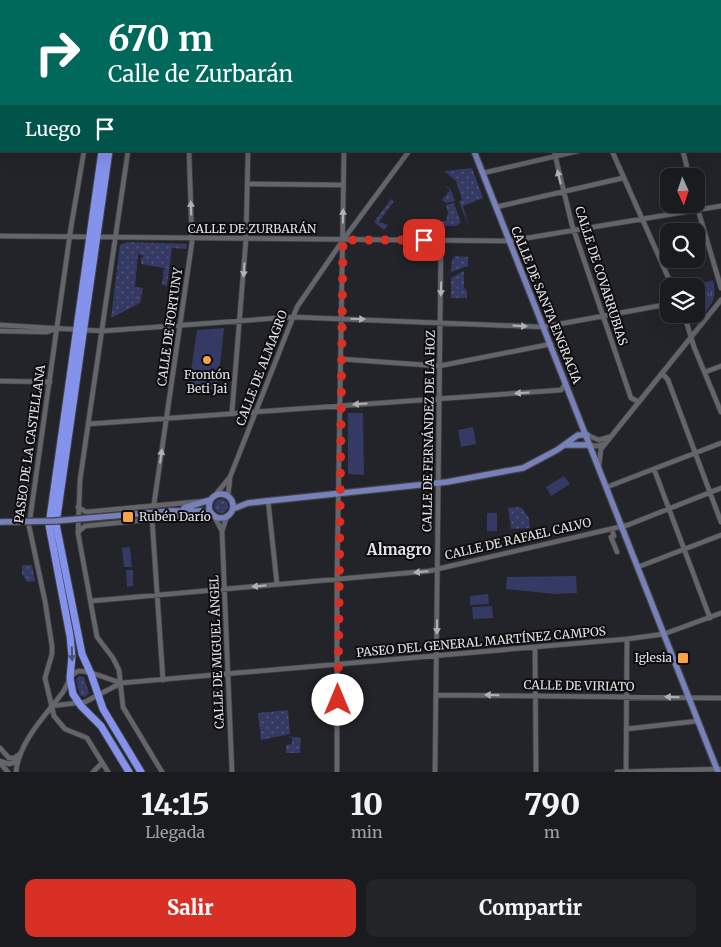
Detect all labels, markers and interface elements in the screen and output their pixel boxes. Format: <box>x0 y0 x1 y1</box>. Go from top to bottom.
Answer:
text: 670 m <box>108 17 213 61</box>
icon: right <box>25 20 90 85</box>
text: Calle de Zurbarán <box>108 60 293 88</box>
icon: arrive <box>91 115 119 143</box>
text: Luego <box>25 117 81 141</box>
north arrow <box>660 168 705 212</box>
map controls <box>660 168 705 323</box>
one-way arrow <box>555 170 563 185</box>
one-way arrow <box>187 200 195 216</box>
street label: CALLE DE COVARRUBIAS <box>572 204 631 347</box>
one-way arrow <box>339 208 347 224</box>
pin <box>403 219 445 261</box>
street label: CALLE DE ZURBARÁN <box>188 221 317 236</box>
button: search <box>660 223 705 268</box>
street label: CALLE DE SANTA ENGRACIA <box>508 224 585 386</box>
icon: arrive <box>410 226 438 254</box>
one-way arrow <box>240 262 248 278</box>
street label: CALLE DE FORTUNY <box>154 266 185 387</box>
button: layers <box>660 278 705 323</box>
one-way arrow <box>437 282 445 298</box>
street label: CALLE DE ALMAGRO <box>233 308 291 428</box>
one-way arrow <box>350 316 366 324</box>
one-way arrow <box>513 323 529 331</box>
street label: CALLE DE FERNÁNDEZ DE LA HOZ <box>419 330 438 532</box>
marker: Frontón Beti Jai <box>201 354 213 366</box>
street label: PASEO DE LA CASTELLANA <box>11 363 48 524</box>
place label: Frontón Beti Jai <box>184 367 230 396</box>
one-way arrow <box>514 389 530 397</box>
one-way arrow <box>352 401 368 409</box>
one-way arrow <box>157 448 165 464</box>
place label: Rubén Darío <box>139 509 211 524</box>
marker: Rubén Darío <box>121 510 135 524</box>
street label: CALLE DE RAFAEL CALVO <box>443 514 593 563</box>
district label: Almagro <box>366 540 431 559</box>
one-way arrow <box>412 568 428 576</box>
street label: CALLE DE MIGUEL ÁNGEL <box>206 574 227 729</box>
one-way arrow <box>251 582 267 590</box>
one-way arrow <box>433 619 441 635</box>
street label: PASEO DEL GENERAL MARTÍNEZ CAMPOS <box>356 623 606 660</box>
one-way arrow <box>68 647 76 663</box>
place label: Iglesia <box>634 650 673 665</box>
marker: Iglesia <box>676 651 690 665</box>
position arrow <box>311 673 363 725</box>
street label: CALLE DE VIRIATO <box>523 677 635 694</box>
one-way arrow <box>484 691 500 699</box>
one-way arrow <box>664 693 680 701</box>
text: 14:15 <box>141 785 210 823</box>
text: 10 <box>350 785 383 823</box>
text: 790 <box>524 785 580 823</box>
text: Llegada <box>145 822 205 842</box>
text: min <box>351 822 383 842</box>
text: m <box>544 822 560 842</box>
button: Salir <box>25 879 356 937</box>
button: Compartir <box>366 879 696 937</box>

